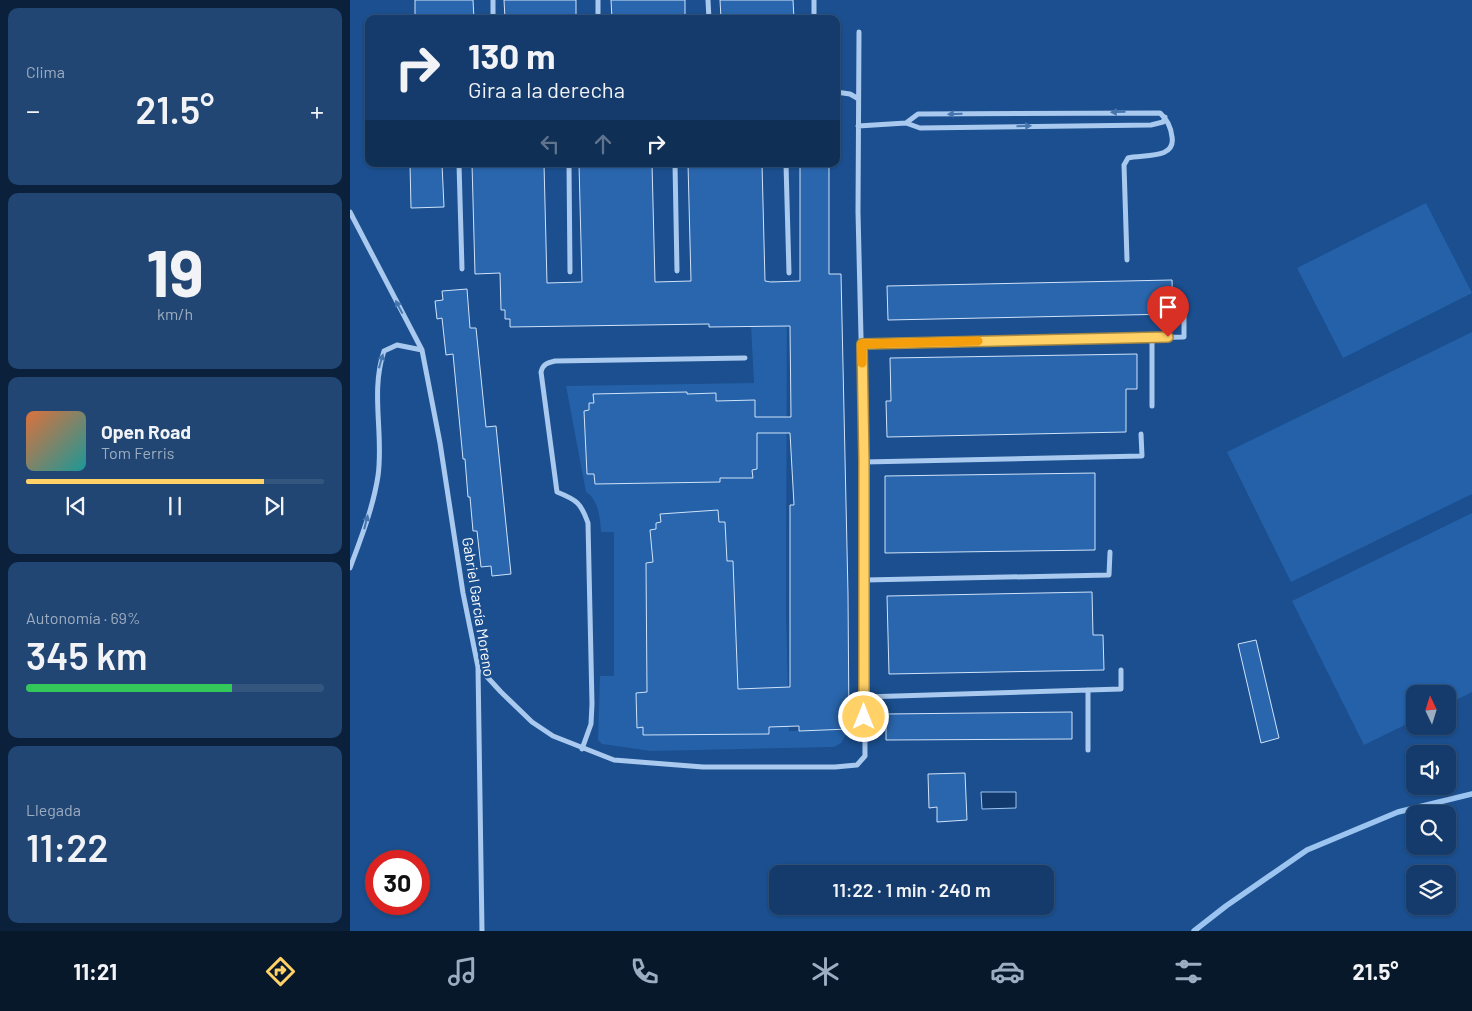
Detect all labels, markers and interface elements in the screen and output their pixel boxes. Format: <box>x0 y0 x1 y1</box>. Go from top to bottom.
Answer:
text: 130 m <box>468 34 555 76</box>
icon: right <box>385 35 450 100</box>
text: Clima <box>26 62 65 81</box>
text: Gira a la derecha <box>468 76 625 102</box>
text: 21.5° <box>136 86 214 132</box>
text: − <box>26 93 40 127</box>
text: + <box>310 93 324 127</box>
one-way arrow <box>1110 108 1126 116</box>
one-way arrow <box>947 110 963 118</box>
one-way arrow <box>1016 122 1032 130</box>
icon: left <box>536 130 564 158</box>
icon: ahead <box>589 130 617 158</box>
icon: right <box>642 130 670 158</box>
text: 19 <box>146 232 204 310</box>
pin <box>1147 286 1189 337</box>
icon: arrive <box>1154 293 1182 321</box>
one-way arrow <box>395 300 403 314</box>
text: km/h <box>157 304 193 323</box>
one-way arrow <box>377 354 385 369</box>
text: Open Road <box>101 420 191 443</box>
text: Tom Ferris <box>101 443 175 462</box>
icon: previous <box>62 492 90 520</box>
icon: pause <box>161 492 189 520</box>
icon: next <box>260 492 288 520</box>
one-way arrow <box>362 514 370 529</box>
street label: Gabriel García Moreno <box>459 536 499 678</box>
text: Autonomía · 69% <box>26 608 141 627</box>
text: 345 km <box>26 632 148 678</box>
north arrow <box>1406 685 1456 735</box>
map controls <box>1406 685 1456 915</box>
position arrow <box>837 690 889 742</box>
button: sound <box>1406 745 1456 795</box>
text: Llegada <box>26 800 81 819</box>
button: search <box>1406 805 1456 855</box>
text: 11:22 <box>26 824 108 870</box>
speed limit sign: 30 <box>365 850 430 915</box>
button: layers <box>1406 865 1456 915</box>
text: 11:22 · 1 min · 240 m <box>832 878 991 901</box>
icon: directions <box>263 954 298 989</box>
icon: music <box>445 954 480 989</box>
icon: phone <box>627 954 662 989</box>
icon: climate <box>808 954 843 989</box>
icon: car <box>990 954 1025 989</box>
icon: filters <box>1171 954 1206 989</box>
text: 11:21 <box>73 958 117 984</box>
text: 21.5° <box>1353 958 1399 984</box>

